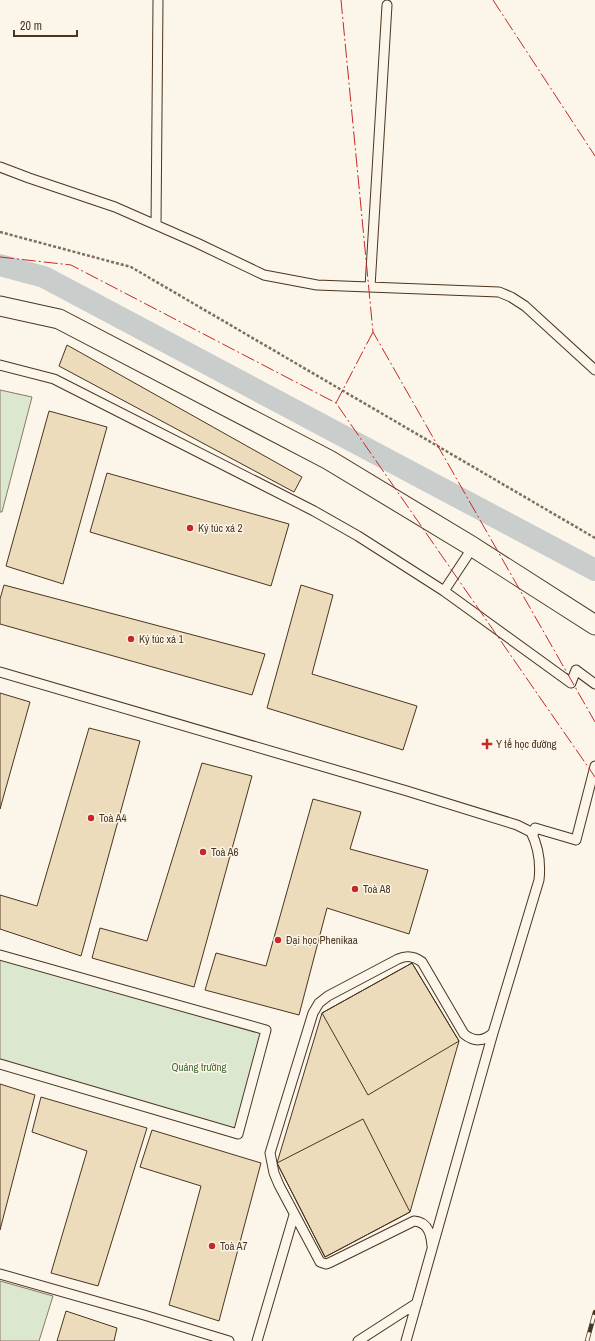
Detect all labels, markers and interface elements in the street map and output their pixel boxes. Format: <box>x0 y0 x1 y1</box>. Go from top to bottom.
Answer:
scale bar <box>14 12 77 38</box>
text: 20 m <box>20 18 42 34</box>
place label: Ký túc xá 2 <box>198 521 243 535</box>
marker: Ký túc xá 2 <box>185 523 195 533</box>
place label: Ký túc xá 1 <box>139 632 184 646</box>
marker: Ký túc xá 1 <box>126 634 136 644</box>
place label: Y tế học đường <box>496 737 557 751</box>
marker: Y tế học đường <box>481 738 493 750</box>
place label: Toà A4 <box>99 811 127 825</box>
marker: Toà A4 <box>86 813 96 823</box>
place label: Toà A6 <box>211 845 239 859</box>
marker: Toà A6 <box>198 847 208 857</box>
place label: Toà A8 <box>363 882 391 896</box>
marker: Toà A8 <box>350 884 360 894</box>
place label: Đại học Phenikaa <box>286 933 358 947</box>
marker: Đại học Phenikaa <box>273 935 283 945</box>
park label: Quảng trường <box>171 1060 227 1074</box>
place label: Toà A7 <box>220 1239 248 1253</box>
marker: Toà A7 <box>207 1241 217 1251</box>

